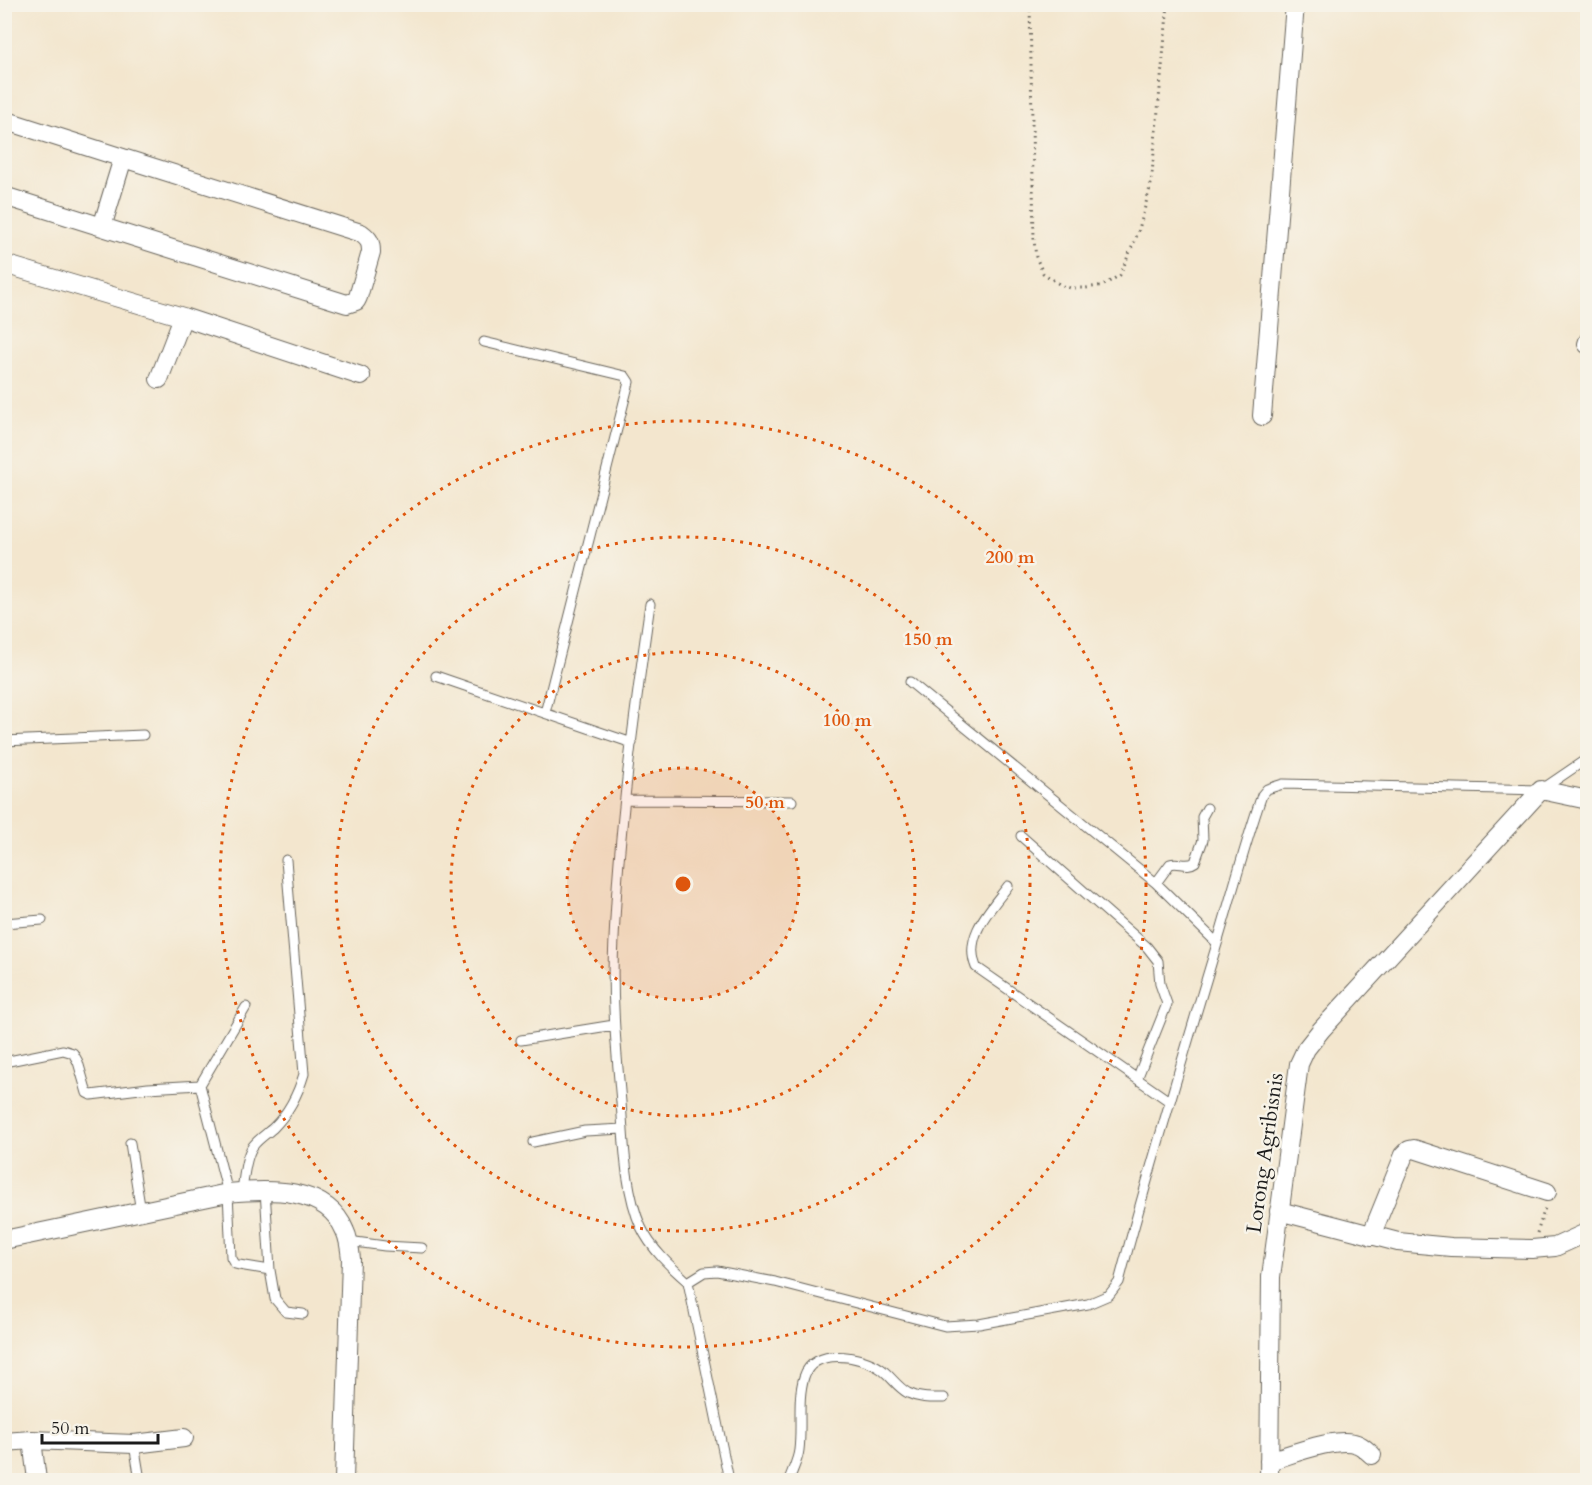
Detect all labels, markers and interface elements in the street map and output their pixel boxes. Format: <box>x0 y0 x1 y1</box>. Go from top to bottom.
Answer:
text: 200 m <box>985 545 1035 570</box>
text: 150 m <box>903 627 953 652</box>
text: 100 m <box>822 708 872 733</box>
text: 50 m <box>745 790 785 815</box>
centre of rings <box>673 874 693 894</box>
street label: Lorong Agribisnis <box>1239 1071 1291 1235</box>
scale bar <box>42 1407 158 1445</box>
text: 50 m <box>51 1416 90 1441</box>

